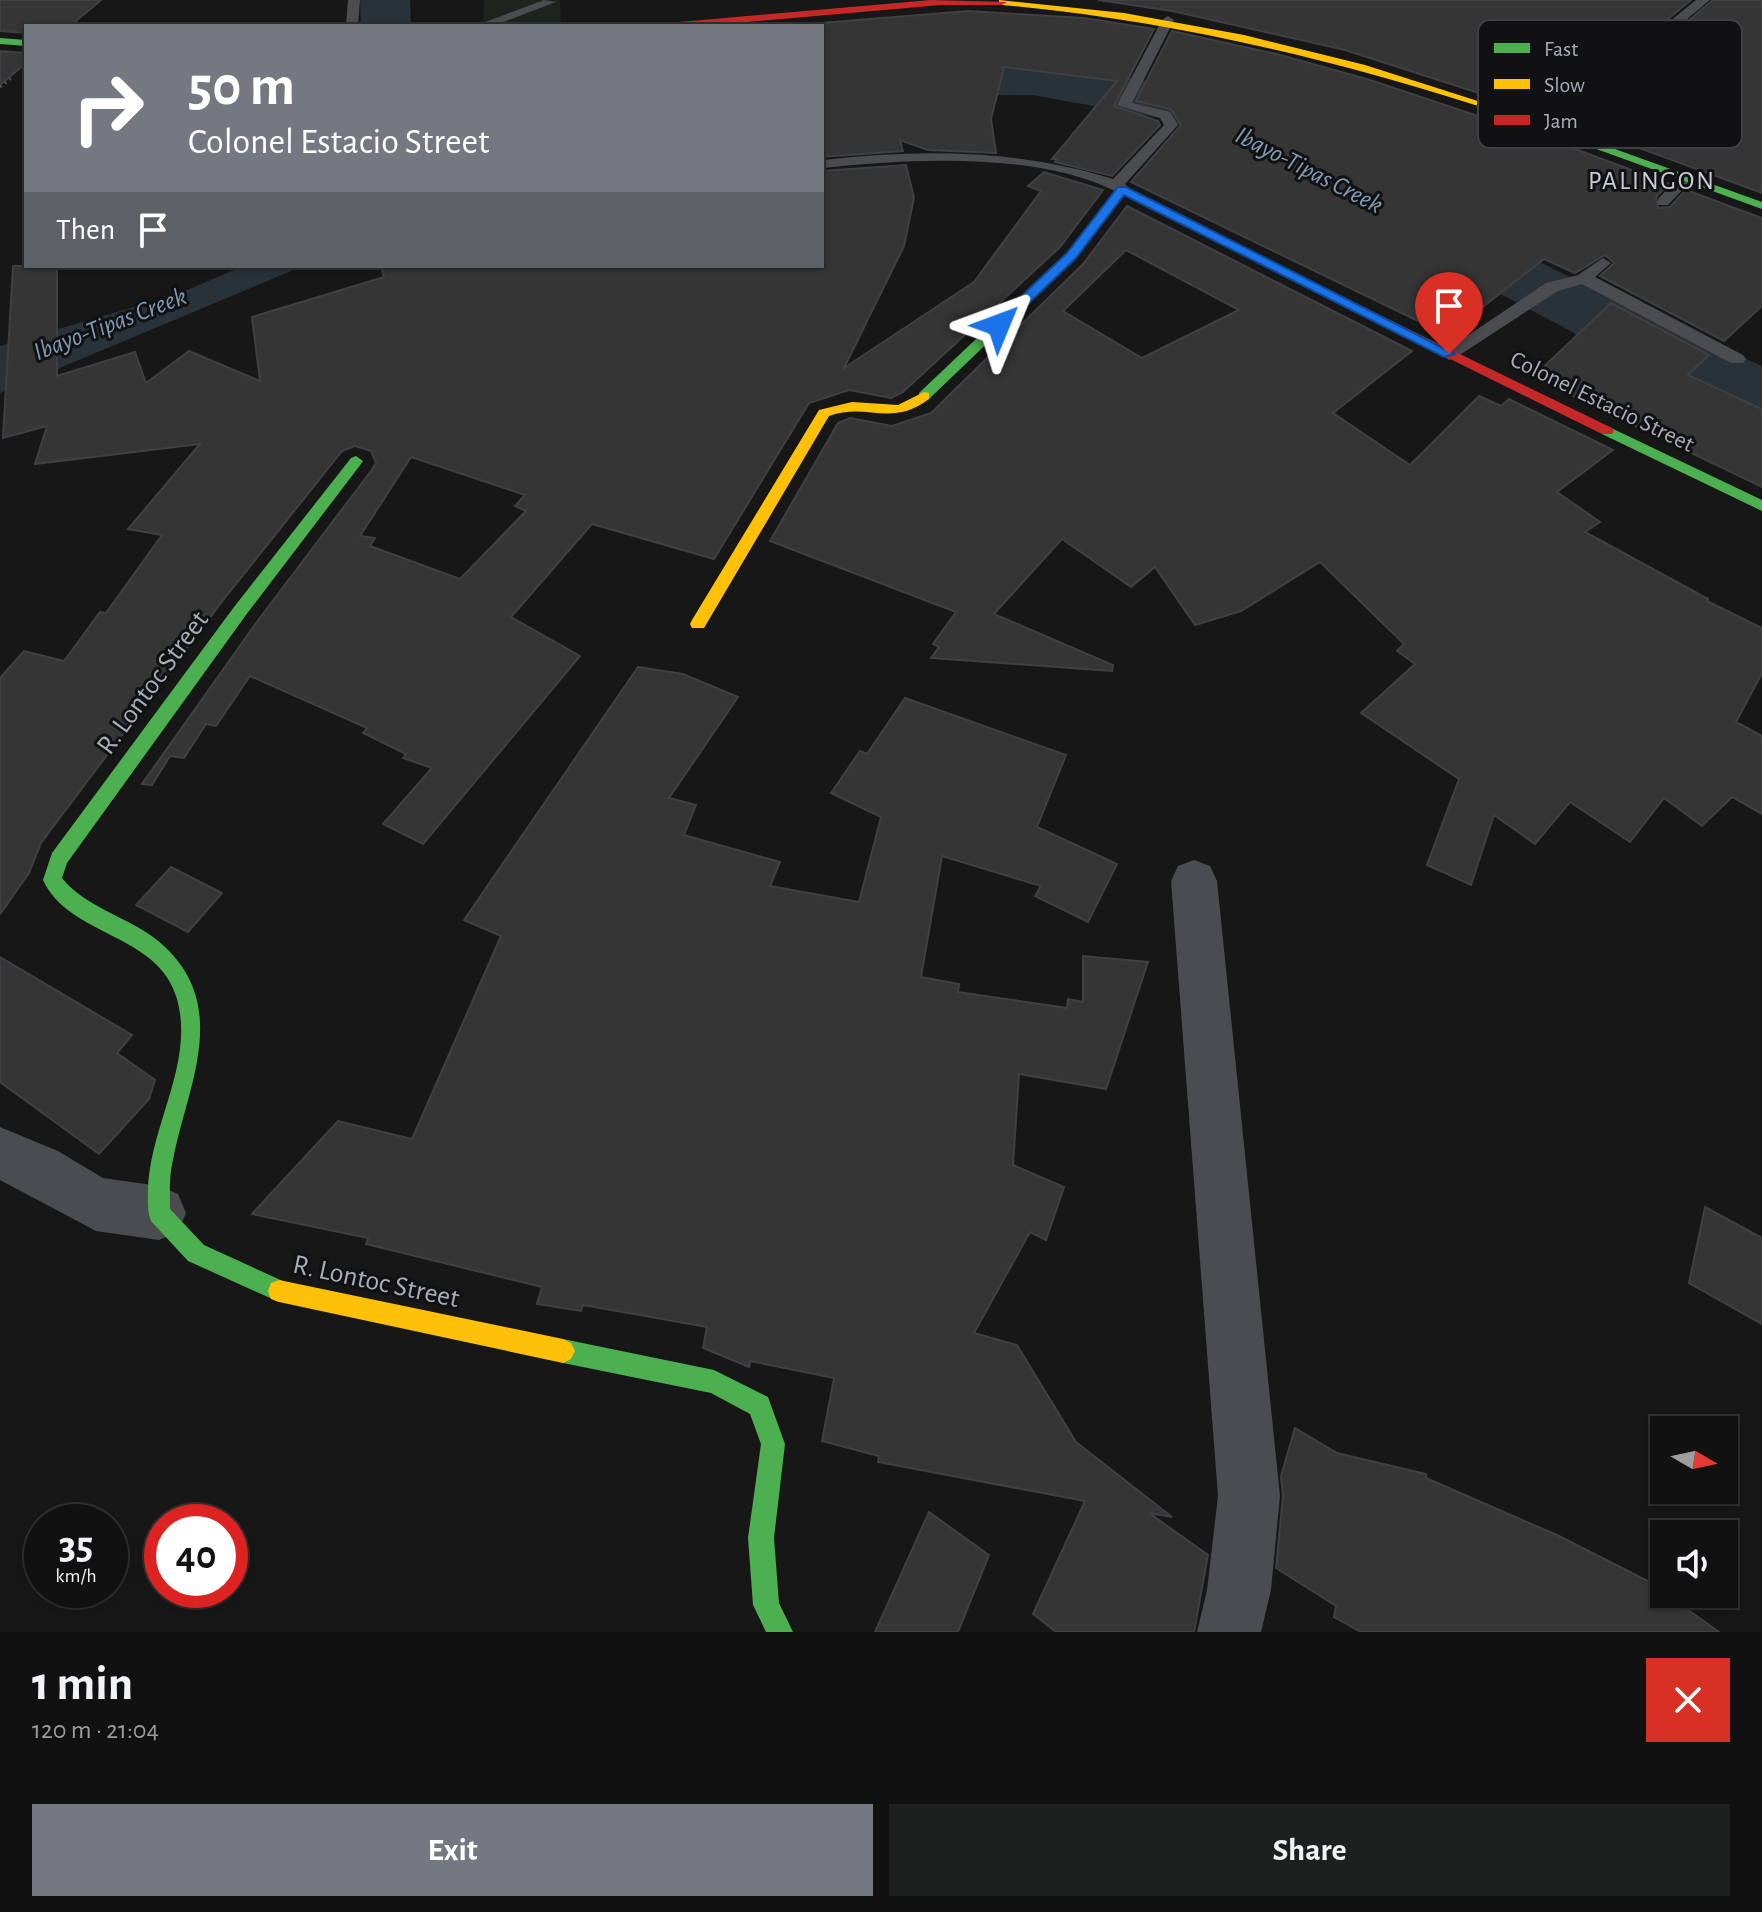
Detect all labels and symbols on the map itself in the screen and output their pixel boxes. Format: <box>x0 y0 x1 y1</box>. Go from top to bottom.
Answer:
legend <box>1478 20 1742 148</box>
text: Fast <box>1544 38 1578 60</box>
text: Slow <box>1544 74 1585 96</box>
text: Jam <box>1544 110 1578 132</box>
water label: Ibayo-Tipas Creek <box>1231 122 1387 218</box>
district label: PALINGON <box>1588 168 1716 194</box>
pin <box>1415 272 1483 354</box>
water label: Ibayo-Tipas Creek <box>30 283 190 365</box>
position arrow <box>957 283 1041 367</box>
street label: Colonel Estacio Street <box>1506 347 1698 457</box>
street label: R. Lontoc Street <box>92 606 214 760</box>
street label: R. Lontoc Street <box>290 1251 462 1313</box>
north arrow <box>1650 1416 1738 1504</box>
speed limit sign: 40 <box>144 1504 248 1608</box>

